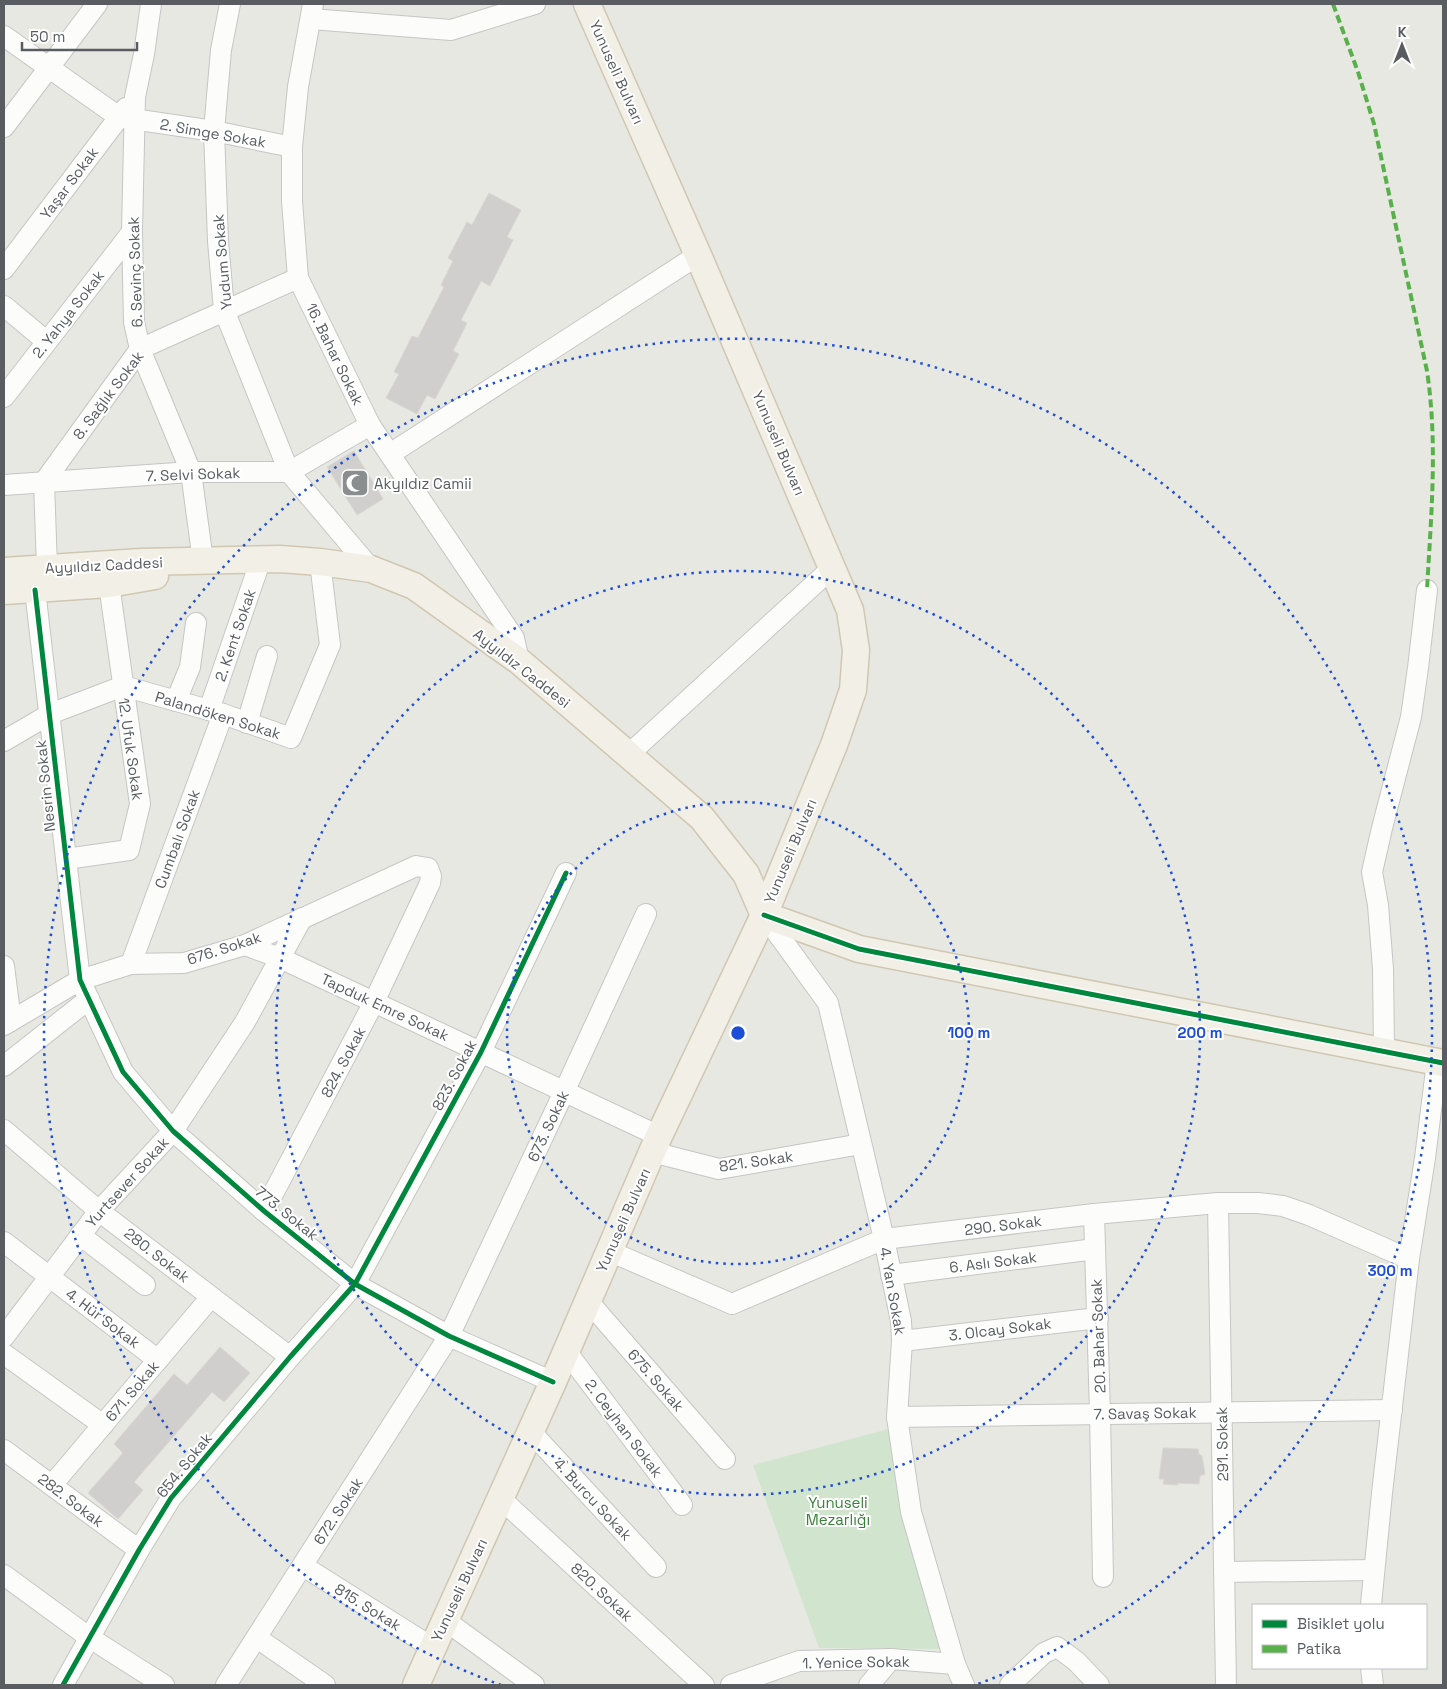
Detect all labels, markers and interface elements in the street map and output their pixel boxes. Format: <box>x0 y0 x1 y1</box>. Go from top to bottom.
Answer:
street label: Yunuseli Bulvarı <box>586 17 648 127</box>
scale bar <box>22 20 138 52</box>
north arrow <box>1377 20 1427 70</box>
text: K <box>1398 23 1407 41</box>
text: 50 m <box>30 27 65 46</box>
street label: 2. Simge Sokak <box>158 114 268 152</box>
street label: Yaşar Sokak <box>36 143 102 223</box>
street label: Yudum Sokak <box>208 213 236 311</box>
street label: 6. Sevinç Sokak <box>124 216 146 328</box>
street label: 2. Yahya Sokak <box>28 266 108 362</box>
street label: 16. Bahar Sokak <box>302 300 368 408</box>
street label: 8. Sağlık Sokak <box>68 347 148 443</box>
street label: Yunuseli Bulvarı <box>748 388 810 498</box>
street label: 7. Selvi Sokak <box>145 463 241 485</box>
mosque icon: Akyıldız Camii <box>340 468 370 498</box>
place label: Akyıldız Camii <box>374 474 472 493</box>
street label: Ayyıldız Caddesi <box>45 552 163 578</box>
street label: 2. Kent Sokak <box>210 586 260 684</box>
street label: Ayyıldız Caddesi <box>470 624 574 712</box>
street label: Palandöken Sokak <box>153 687 283 743</box>
street label: 12. Ufuk Sokak <box>114 697 148 801</box>
street label: Nesrin Sokak <box>31 739 59 833</box>
street label: Cumbalı Sokak <box>150 787 204 891</box>
street label: Yunuseli Bulvarı <box>759 796 821 906</box>
street label: 676. Sokak <box>185 927 263 969</box>
street label: Tapduk Emre Sokak <box>318 969 452 1045</box>
street label: 824. Sokak <box>316 1023 370 1101</box>
text: 100 m <box>948 1023 990 1042</box>
text: 200 m <box>1178 1023 1222 1042</box>
centre of rings <box>729 1024 747 1042</box>
street label: 823. Sokak <box>427 1036 481 1114</box>
street label: 673. Sokak <box>523 1087 573 1165</box>
street label: Yurtsever Sokak <box>81 1133 173 1231</box>
street label: 821. Sokak <box>718 1146 794 1176</box>
street label: Yunuseli Bulvarı <box>592 1165 654 1275</box>
street label: 773. Sokak <box>251 1182 323 1244</box>
street label: 290. Sokak <box>963 1211 1043 1239</box>
street label: 280. Sokak <box>120 1224 194 1286</box>
street label: 4. Yan Sokak <box>876 1246 910 1336</box>
street label: 6. Aslı Sokak <box>948 1247 1038 1277</box>
text: 300 m <box>1367 1261 1413 1280</box>
street label: 20. Bahar Sokak <box>1087 1278 1109 1394</box>
street label: 4. Hür Sokak <box>62 1284 144 1352</box>
street label: 3. Olcay Sokak <box>948 1313 1052 1345</box>
street label: 675. Sokak <box>624 1345 688 1415</box>
street label: 671. Sokak <box>101 1357 163 1425</box>
street label: 2. Ceyhan Sokak <box>581 1375 667 1481</box>
street label: 7. Savaş Sokak <box>1093 1403 1197 1423</box>
street label: 291. Sokak <box>1212 1407 1232 1481</box>
street label: 654. Sokak <box>152 1429 216 1501</box>
street label: 4. Burcu Sokak <box>550 1454 636 1544</box>
street label: 282. Sokak <box>34 1469 108 1531</box>
street label: 672. Sokak <box>309 1474 367 1548</box>
park label: Yunuseli Mezarlığı <box>806 1493 870 1529</box>
street label: Yunuseli Bulvarı <box>427 1535 491 1645</box>
street label: 820. Sokak <box>567 1558 637 1626</box>
street label: 815. Sokak <box>331 1579 405 1635</box>
legend <box>1252 1604 1427 1669</box>
text: Bisiklet yolu <box>1297 1614 1385 1633</box>
text: Patika <box>1297 1639 1341 1658</box>
street label: 1. Yenice Sokak <box>802 1652 910 1672</box>

